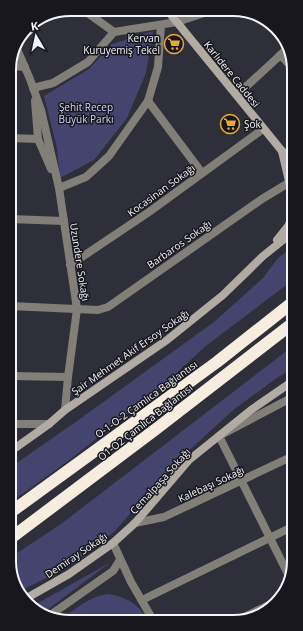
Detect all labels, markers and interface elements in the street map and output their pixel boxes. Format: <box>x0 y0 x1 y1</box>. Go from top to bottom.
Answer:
north arrow <box>16 16 56 56</box>
text: K <box>30 18 40 34</box>
place label: Kervan Kuruyemiş Tekel <box>83 31 160 57</box>
supermarket icon: Kervan Kuruyemiş Tekel <box>163 33 185 55</box>
street label: Karlıdere Caddesi <box>201 38 263 110</box>
park label: Şehit Recep Büyük Parkı <box>58 100 114 126</box>
supermarket icon: Şok <box>219 113 241 135</box>
place label: Şok <box>244 117 261 131</box>
street label: Kocasinan Sokağı <box>124 161 198 219</box>
street label: Barbaros Sokağı <box>144 217 214 271</box>
street label: Uzundere Sokağı <box>67 222 93 302</box>
street label: Şair Mehmet Akif Ersoy Sokağı <box>68 306 192 398</box>
street label: O-1-O-2 Çamlıca Bağlantısı <box>92 357 200 441</box>
street label: O1-O2 Çamlıca Bağlantısı <box>95 380 195 464</box>
street label: Cemalpaşa Sokağı <box>127 445 193 517</box>
street label: Kalebaşı Sokağı <box>176 463 246 505</box>
street label: Demiray Sokağı <box>42 529 110 581</box>

